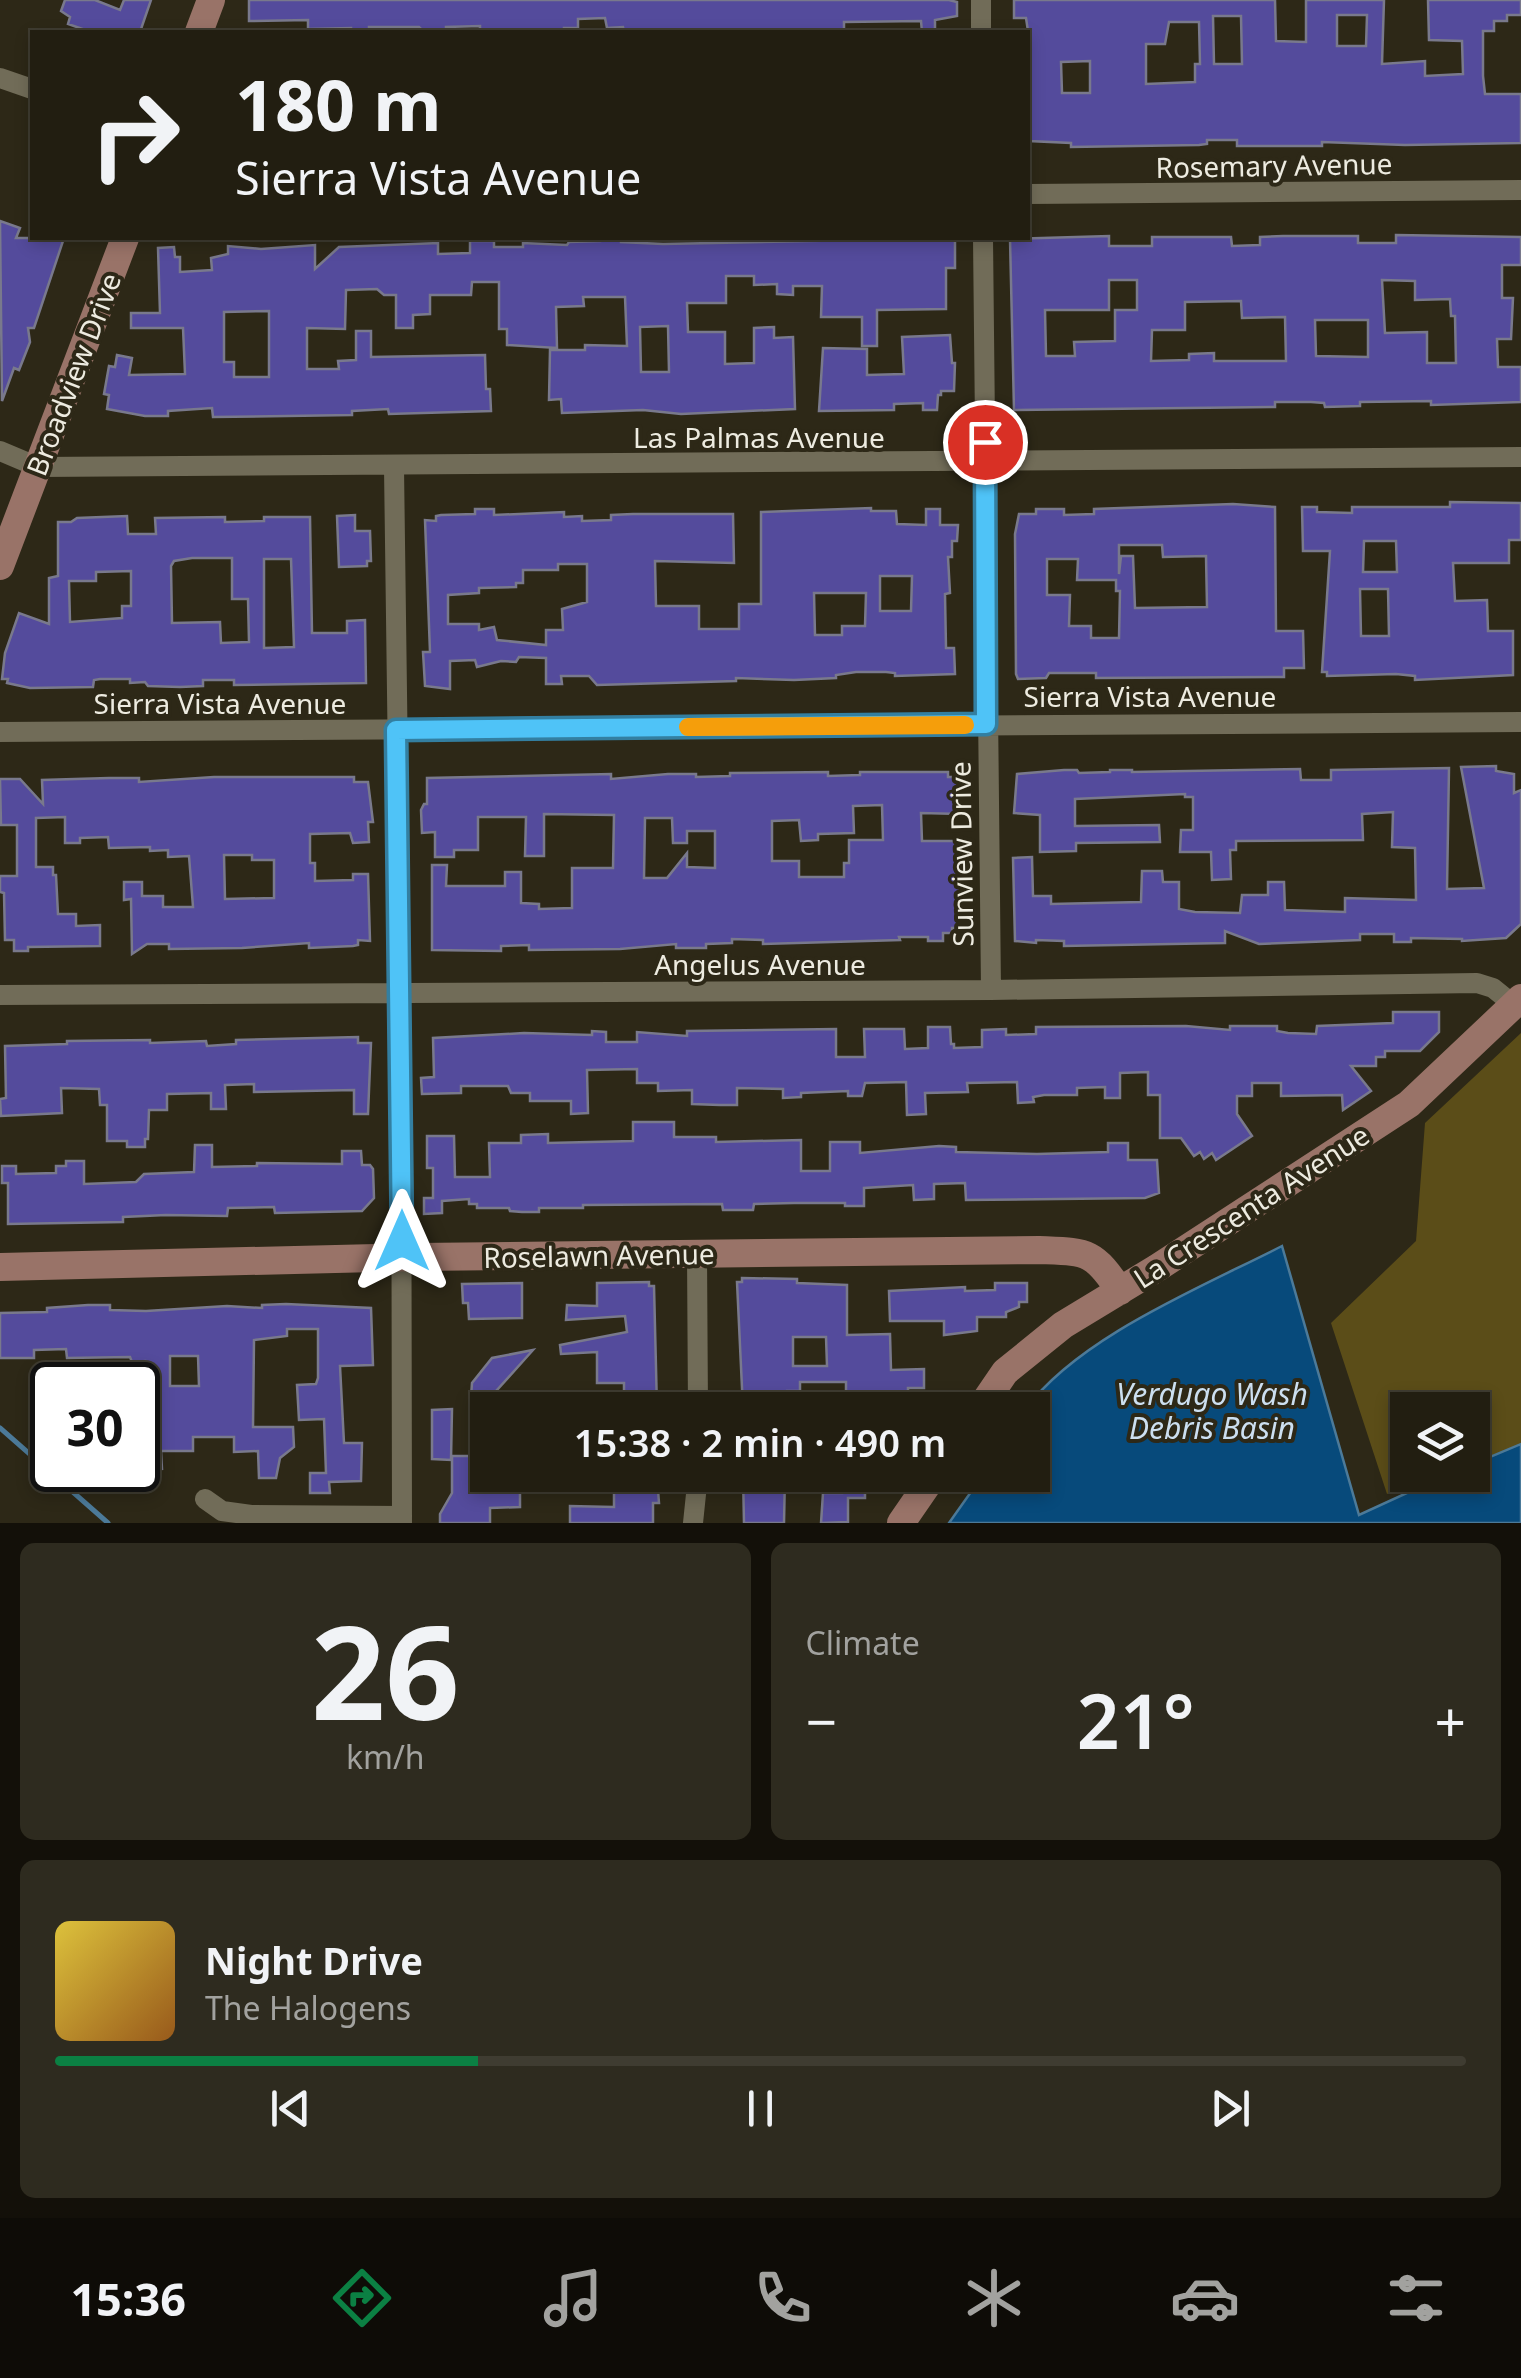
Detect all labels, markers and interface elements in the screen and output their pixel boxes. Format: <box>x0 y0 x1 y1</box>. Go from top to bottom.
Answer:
text: 180 m <box>235 56 442 152</box>
icon: right <box>70 70 200 200</box>
street label: Rosemary Avenue <box>1155 144 1393 186</box>
text: Sierra Vista Avenue <box>235 147 641 208</box>
street label: Broadview Drive <box>17 267 129 481</box>
pin <box>943 400 1028 485</box>
icon: arrive <box>958 415 1013 470</box>
street label: Las Palmas Avenue <box>633 418 885 456</box>
street label: Sierra Vista Avenue <box>1024 677 1276 715</box>
street label: Sierra Vista Avenue <box>94 684 346 722</box>
street label: Sunview Drive <box>940 761 982 947</box>
street label: Angelus Avenue <box>654 945 866 983</box>
street label: La Crescenta Avenue <box>1126 1116 1376 1296</box>
position arrow <box>350 1189 454 1293</box>
street label: Roselawn Avenue <box>483 1234 715 1276</box>
speed limit sign: 30 <box>30 1362 160 1492</box>
water label: Verdugo Wash Debris Basin <box>1116 1373 1308 1448</box>
map controls <box>1390 1392 1490 1492</box>
button: layers <box>1390 1392 1490 1492</box>
text: 15:38 · 2 min · 490 m <box>574 1416 946 1468</box>
text: 26 <box>311 1581 460 1758</box>
text: Climate <box>806 1621 920 1664</box>
text: 21° <box>1077 1669 1195 1771</box>
text: − <box>806 1683 837 1758</box>
text: + <box>1435 1683 1466 1758</box>
text: km/h <box>346 1735 425 1778</box>
text: Night Drive <box>205 1934 423 1986</box>
text: The Halogens <box>205 1986 411 2029</box>
icon: previous <box>263 2081 318 2136</box>
icon: pause <box>733 2081 788 2136</box>
icon: next <box>1203 2081 1258 2136</box>
icon: directions <box>327 2263 397 2333</box>
icon: music <box>538 2263 608 2333</box>
icon: phone <box>748 2263 818 2333</box>
icon: climate <box>959 2263 1029 2333</box>
icon: car <box>1170 2263 1240 2333</box>
icon: filters <box>1381 2263 1451 2333</box>
text: 15:36 <box>70 2268 186 2329</box>

